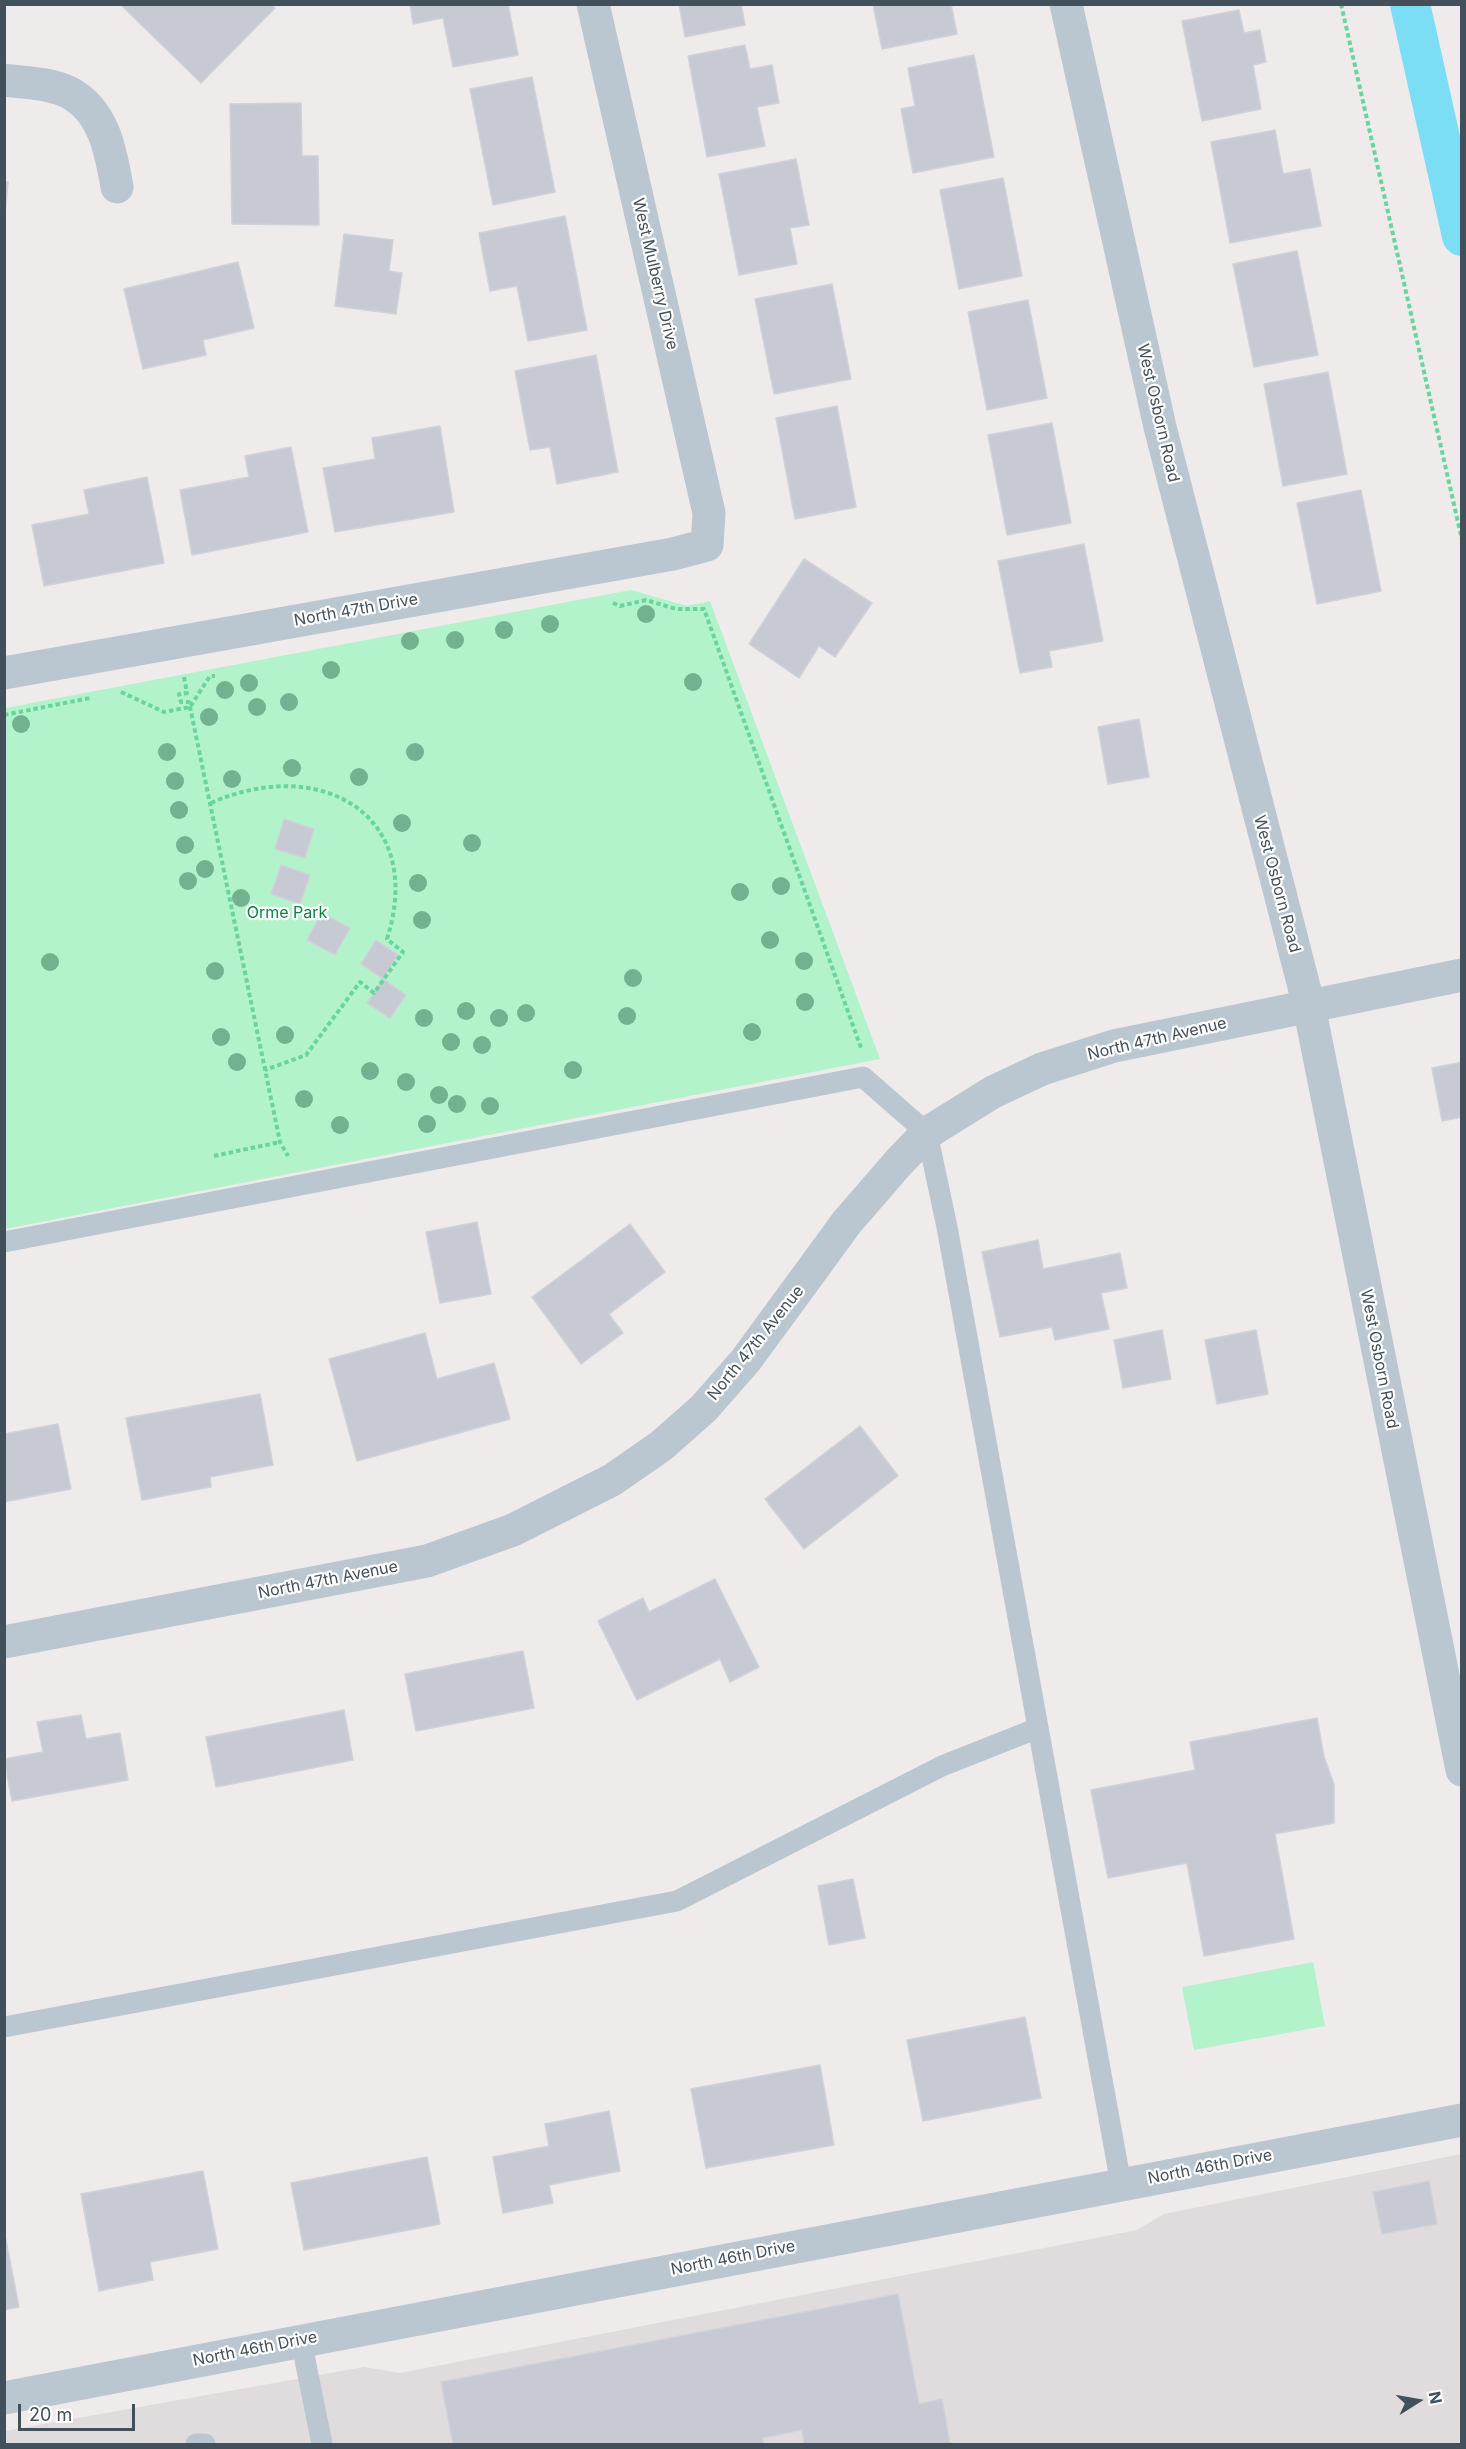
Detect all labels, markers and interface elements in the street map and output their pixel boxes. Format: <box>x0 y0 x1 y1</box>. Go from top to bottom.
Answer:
street label: West Mulberry Drive <box>628 196 682 352</box>
street label: West Osborn Road <box>1133 342 1183 484</box>
street label: North 47th Drive <box>293 590 419 630</box>
street label: West Osborn Road <box>1249 813 1305 955</box>
park label: Orme Park <box>247 903 327 923</box>
street label: North 47th Avenue <box>1086 1014 1228 1064</box>
street label: North 47th Avenue <box>704 1282 808 1404</box>
street label: West Osborn Road <box>1356 1288 1402 1430</box>
street label: North 47th Avenue <box>257 1557 399 1603</box>
street label: North 46th Drive <box>1146 2146 1274 2188</box>
street label: North 46th Drive <box>669 2237 797 2279</box>
street label: North 46th Drive <box>191 2328 319 2370</box>
north arrow <box>1388 2371 1448 2431</box>
text: N <box>1425 2390 1447 2405</box>
scale bar <box>21 2392 138 2430</box>
text: 20 m <box>29 2404 72 2425</box>

